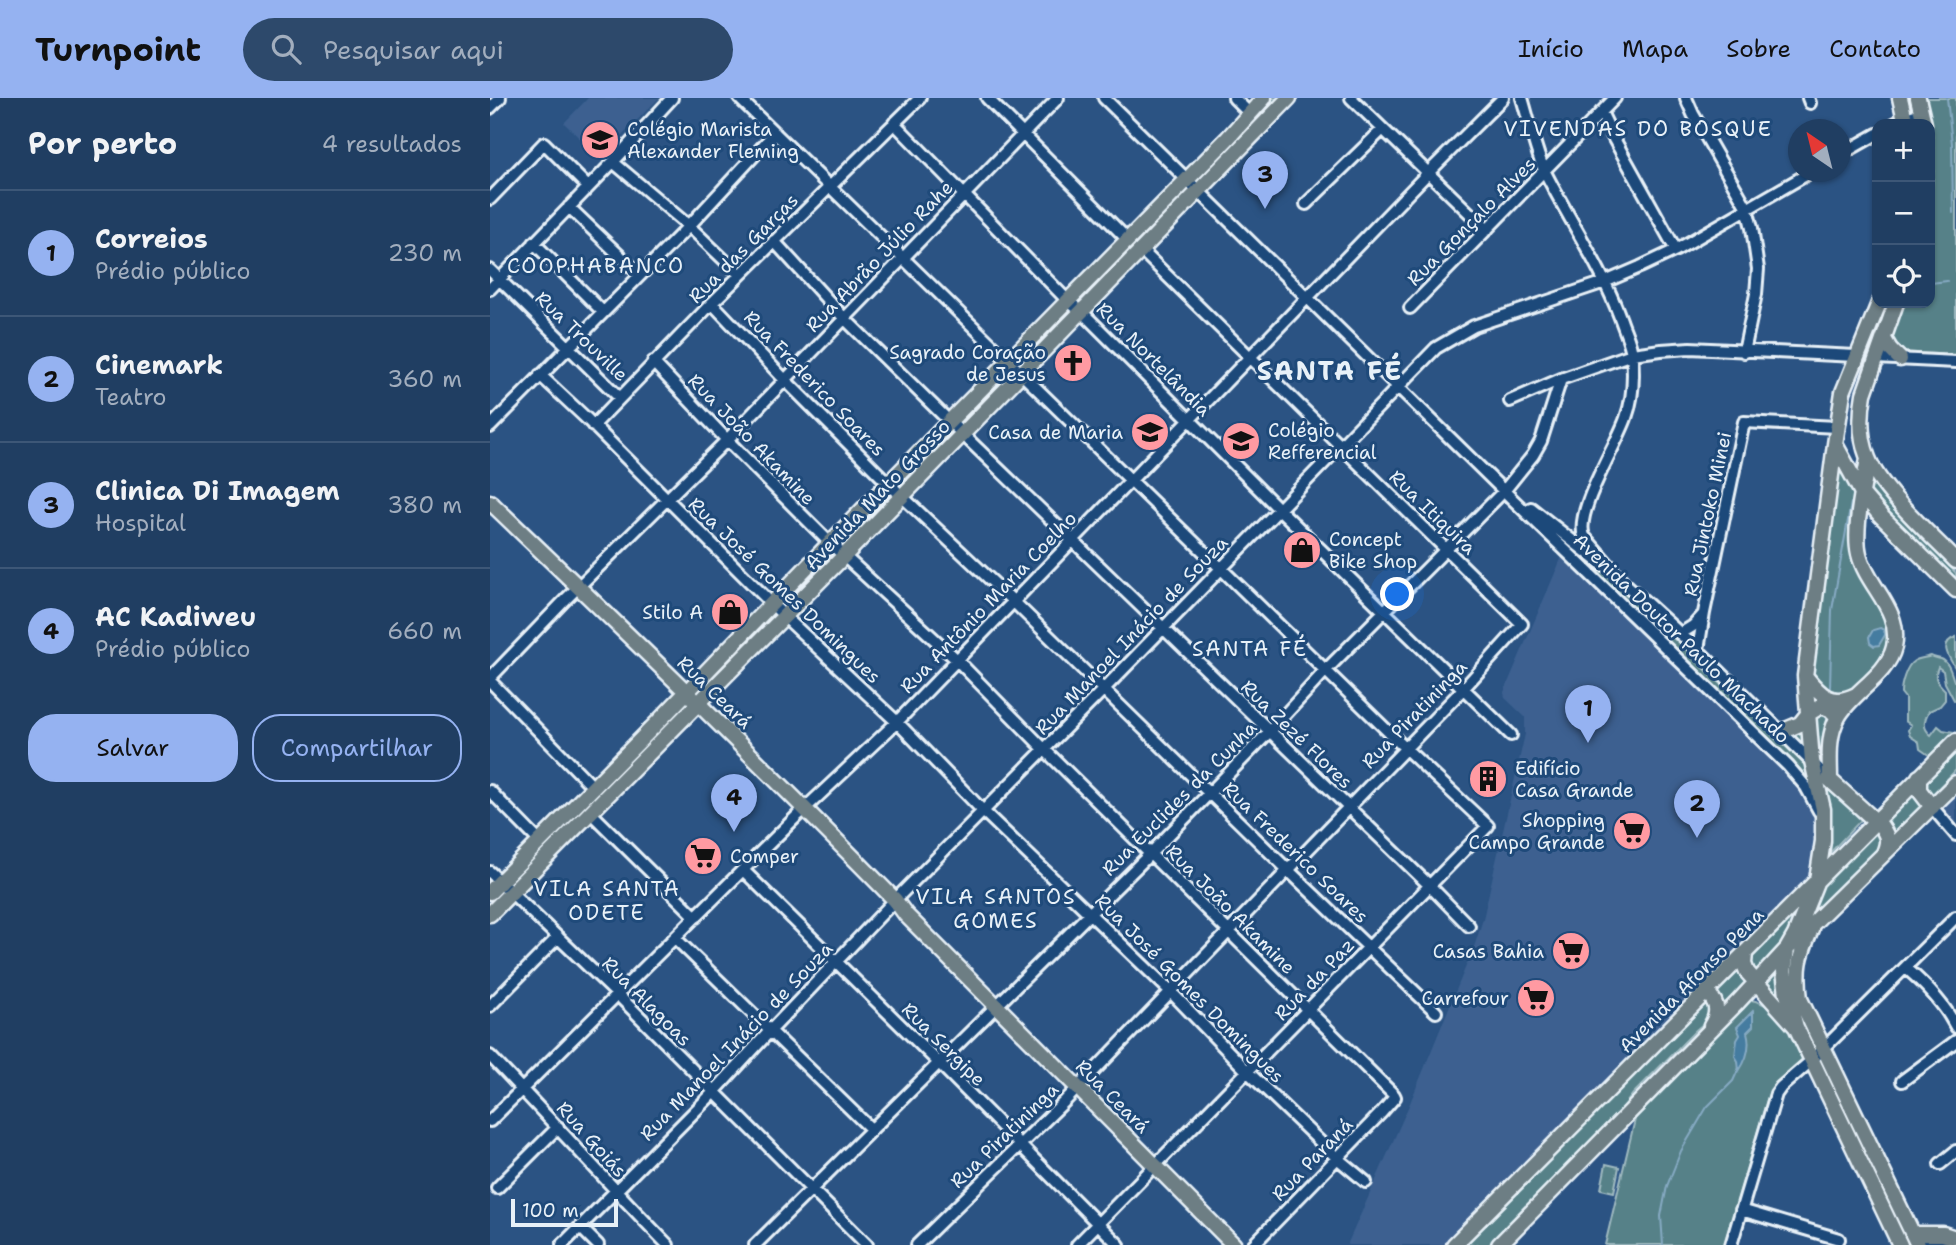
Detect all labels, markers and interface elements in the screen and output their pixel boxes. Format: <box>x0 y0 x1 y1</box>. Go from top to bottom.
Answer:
search box <box>243 18 733 81</box>
text: Turnpoint <box>35 27 201 72</box>
icon: search <box>267 30 305 68</box>
text: Pesquisar aqui <box>323 32 504 67</box>
text: Início <box>1518 33 1584 65</box>
text: Mapa <box>1622 33 1688 65</box>
text: Sobre <box>1726 33 1791 65</box>
text: Contato <box>1829 33 1921 65</box>
district label: VIVENDAS DO BOSQUE <box>1503 115 1773 143</box>
place label: Colégio Marista Alexander Fleming <box>627 117 799 164</box>
school or university icon: Colégio Marista Alexander Fleming <box>579 119 621 161</box>
north arrow <box>1788 119 1851 182</box>
map controls <box>1872 119 1935 308</box>
button: + <box>1872 119 1935 182</box>
text: Por perto <box>28 123 177 164</box>
text: 4 resultados <box>322 129 462 159</box>
pin: 3 <box>1242 151 1288 209</box>
street label: Rua Gonçalo Alves <box>1402 152 1541 291</box>
street label: Rua Abrão Júlio Rahe <box>800 175 958 338</box>
button: − <box>1872 182 1935 245</box>
street label: Rua das Garças <box>683 188 804 309</box>
text: Correios <box>95 221 208 256</box>
text: 1 <box>46 238 56 268</box>
text: 230 m <box>388 238 462 268</box>
button: locate <box>1872 245 1935 308</box>
district label: COOPHABANCO <box>507 252 685 280</box>
text: Prédio público <box>95 256 250 286</box>
street label: Rua Trouville <box>530 286 633 387</box>
street label: Rua Nortelândia <box>1091 297 1216 422</box>
street label: Rua Frederico Soares <box>738 305 891 462</box>
place label: Sagrado Coração de Jesus <box>889 340 1046 387</box>
church icon: Sagrado Coração de Jesus <box>1052 342 1094 384</box>
text: Cinemark <box>95 347 223 382</box>
district label: SANTA FÉ <box>1257 352 1403 388</box>
text: 2 <box>43 364 59 394</box>
text: 360 m <box>387 364 462 394</box>
street label: Rua João Akamine <box>682 368 821 511</box>
text: Teatro <box>95 382 167 412</box>
school or university icon: Casa de Maria <box>1129 411 1171 453</box>
street label: Avenida Mato Grosso <box>799 414 956 575</box>
place label: Colégio Refferencial <box>1268 418 1377 465</box>
place label: Casa de Maria <box>988 420 1123 445</box>
school or university icon: Colégio Refferencial <box>1220 420 1262 462</box>
street label: Rua Jintoko Minei <box>1678 430 1737 599</box>
street label: Rua Itiquira <box>1384 465 1482 560</box>
text: Clinica Di Imagem <box>95 473 340 508</box>
text: 3 <box>43 490 59 520</box>
text: 380 m <box>387 490 462 520</box>
street label: Rua José Gomes Domingues <box>683 492 886 689</box>
street label: Rua Antônio Maria Coelho <box>895 506 1082 699</box>
text: Hospital <box>95 508 186 538</box>
place label: Concept Bike Shop <box>1329 527 1417 574</box>
street label: Avenida Doutor Paulo Machado <box>1568 528 1795 749</box>
shop icon: Concept Bike Shop <box>1281 529 1323 571</box>
street label: Rua Manoel Inácio de Souza <box>1030 530 1233 740</box>
your location <box>1380 577 1414 611</box>
shop icon: Stilo A <box>709 591 751 633</box>
text: AC Kadiweu <box>95 599 256 634</box>
place label: Stilo A <box>642 600 703 625</box>
text: 4 <box>43 616 59 646</box>
text: 660 m <box>387 616 462 646</box>
text: Prédio público <box>95 634 250 664</box>
district label: SANTA FÉ <box>1192 634 1308 663</box>
street label: Rua Ceará <box>672 650 758 734</box>
street label: Rua Piratininga <box>1356 655 1473 774</box>
street label: Rua Zezé Flores <box>1235 675 1358 794</box>
pin: 1 <box>1565 685 1611 743</box>
button: Salvar <box>28 714 238 782</box>
button: Compartilhar <box>252 714 462 782</box>
street label: Rua Euclides da Cunha <box>1097 715 1262 881</box>
place label: Edifício Casa Grande <box>1515 756 1634 803</box>
building icon: Edifício Casa Grande <box>1467 758 1509 800</box>
pin: 4 <box>711 774 757 832</box>
street label: Rua Frederico Soares <box>1217 776 1374 929</box>
pin: 2 <box>1674 780 1720 838</box>
place label: Shopping Campo Grande <box>1469 808 1605 855</box>
supermarket icon: Shopping Campo Grande <box>1611 810 1653 852</box>
supermarket icon: Comper <box>682 835 724 877</box>
street label: Rua João Akamine <box>1160 839 1301 980</box>
place label: Comper <box>730 844 799 869</box>
district label: VILA SANTA ODETE <box>533 875 681 927</box>
district label: VILA SANTOS GOMES <box>915 883 1077 935</box>
street label: Rua José Gomes Domingues <box>1090 888 1290 1088</box>
street label: Avenida Afonso Pena <box>1614 902 1769 1058</box>
supermarket icon: Casas Bahia <box>1550 930 1592 972</box>
street label: Rua da Paz <box>1269 933 1360 1026</box>
street label: Rua Manoel Inácio de Souza <box>635 936 838 1146</box>
place label: Casas Bahia <box>1433 939 1544 964</box>
street label: Rua Alagoas <box>596 951 697 1052</box>
supermarket icon: Carrefour <box>1515 977 1557 1019</box>
place label: Carrefour <box>1422 986 1509 1011</box>
street label: Rua Sergipe <box>896 997 991 1092</box>
street label: Rua Ceará <box>1070 1054 1155 1139</box>
street label: Rua Piratininga <box>945 1077 1064 1193</box>
street label: Rua Goiás <box>551 1096 632 1183</box>
street label: Rua Paraná <box>1266 1112 1358 1206</box>
scale bar <box>511 1196 618 1228</box>
text: 100 m <box>522 1198 579 1223</box>

